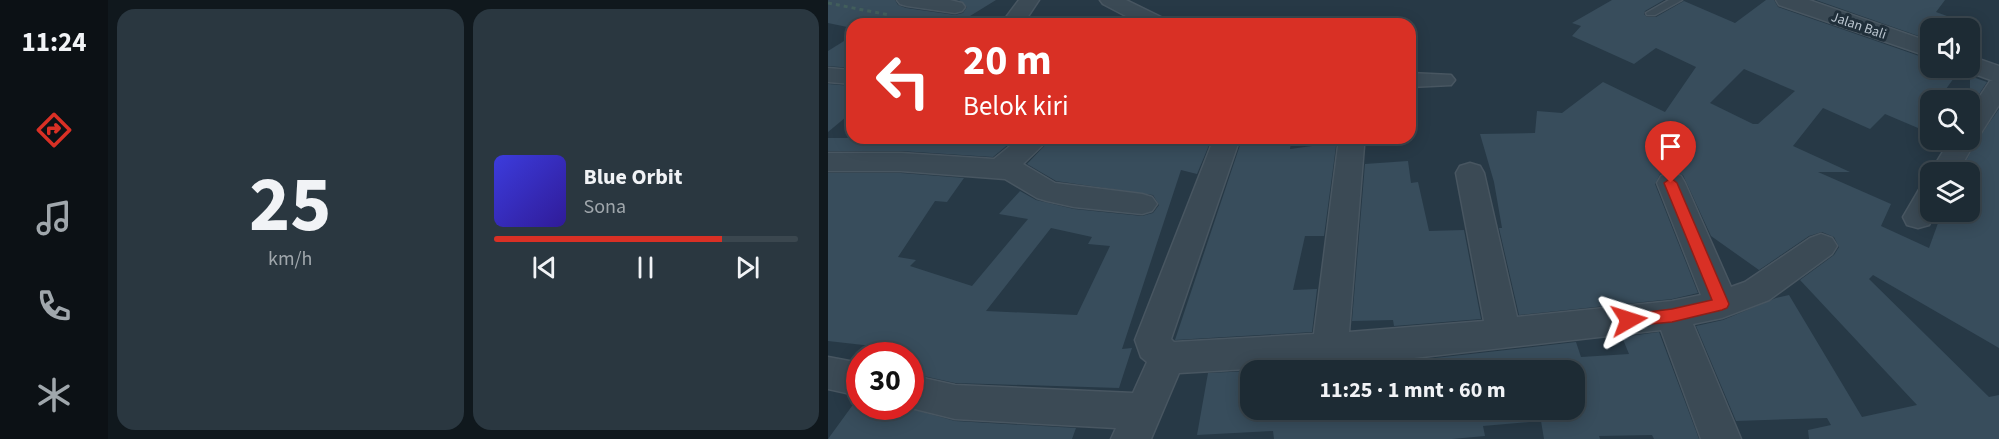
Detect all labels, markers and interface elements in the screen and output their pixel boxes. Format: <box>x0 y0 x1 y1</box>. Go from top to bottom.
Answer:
street label: Jalan Bali <box>1828 7 1889 45</box>
map controls <box>1920 18 1980 222</box>
button: sound <box>1920 18 1980 78</box>
text: 11:24 <box>21 23 87 62</box>
text: 20 m <box>963 31 1052 91</box>
icon: left <box>864 42 942 120</box>
text: Belok kiri <box>963 87 1069 126</box>
button: search <box>1920 90 1980 150</box>
icon: directions <box>33 109 75 151</box>
pin <box>1645 121 1696 183</box>
icon: arrive <box>1654 130 1687 163</box>
text: 25 <box>249 150 331 261</box>
text: Blue Orbit <box>584 161 682 193</box>
button: layers <box>1920 162 1980 222</box>
text: Sona <box>584 193 626 221</box>
icon: music <box>33 197 75 239</box>
text: km/h <box>268 245 312 273</box>
icon: previous <box>528 251 561 284</box>
icon: pause <box>629 251 662 284</box>
icon: next <box>731 251 764 284</box>
icon: phone <box>33 285 75 327</box>
position arrow <box>1597 288 1661 352</box>
speed limit sign: 30 <box>846 342 924 420</box>
icon: climate <box>33 374 75 416</box>
text: 11:25 · 1 mnt · 60 m <box>1319 374 1506 406</box>

